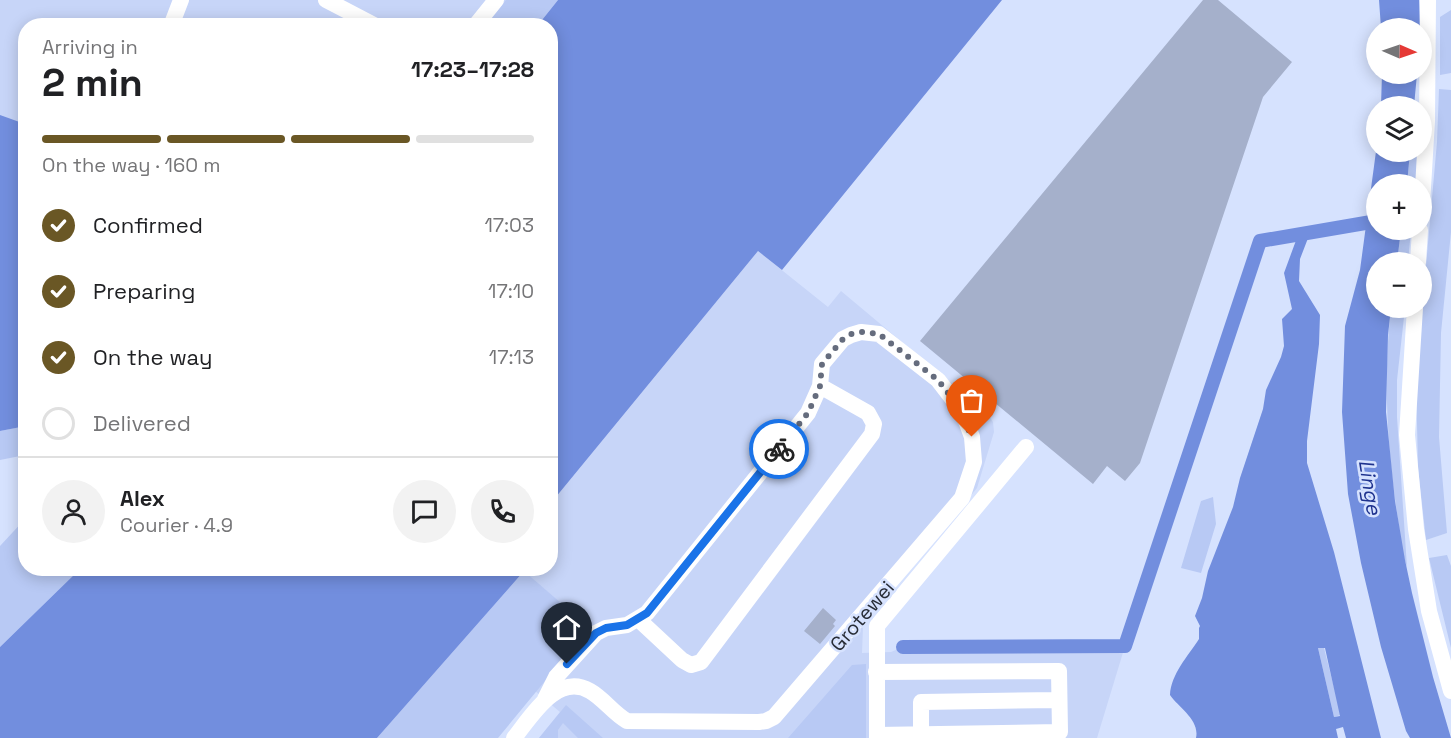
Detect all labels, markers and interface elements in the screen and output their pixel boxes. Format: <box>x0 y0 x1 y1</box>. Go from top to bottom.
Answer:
north arrow <box>1366 18 1432 84</box>
map controls <box>1366 18 1432 318</box>
text: Arriving in <box>42 34 138 60</box>
text: 17:23–17:28 <box>411 55 534 83</box>
text: 2 min <box>42 58 143 107</box>
button: layers <box>1366 96 1432 162</box>
text: On the way · 160 m <box>42 152 220 178</box>
button: + <box>1366 174 1432 240</box>
icon: check <box>42 209 75 242</box>
text: Confirmed <box>93 211 203 239</box>
text: 17:03 <box>484 212 534 238</box>
button: − <box>1366 252 1432 318</box>
icon: check <box>42 275 75 308</box>
text: Preparing <box>93 277 195 305</box>
text: 17:10 <box>488 278 534 304</box>
icon: check <box>42 341 75 374</box>
text: On the way <box>93 343 212 371</box>
text: 17:13 <box>489 344 534 370</box>
pin <box>946 375 997 437</box>
icon: bag <box>955 384 988 417</box>
text: Delivered <box>93 409 191 437</box>
courier <box>749 419 809 479</box>
icon: bike <box>763 433 796 466</box>
water label: Linge <box>1353 457 1388 518</box>
button: person <box>42 480 105 543</box>
button: chat <box>393 480 456 543</box>
button: phone <box>471 480 534 543</box>
text: Alex <box>120 484 165 512</box>
text: Courier · 4.9 <box>120 512 233 538</box>
street label: Grotewei <box>824 575 900 657</box>
pin <box>541 602 592 664</box>
icon: home <box>550 611 583 644</box>

